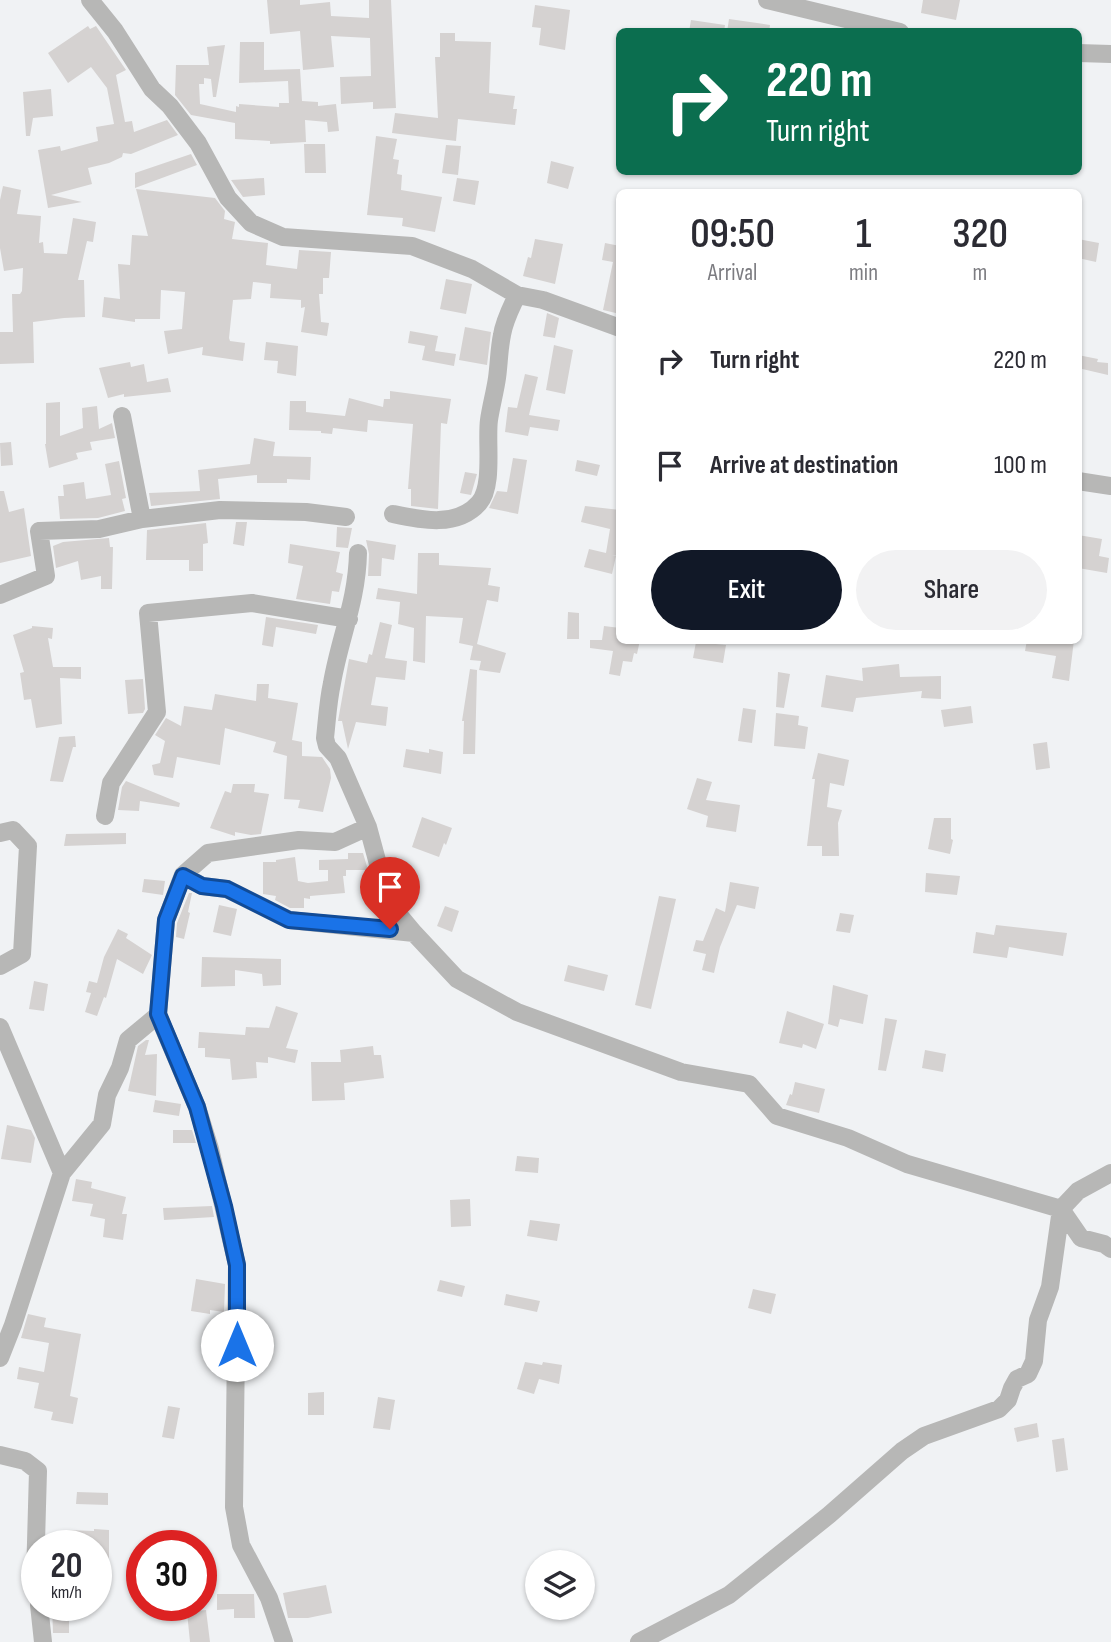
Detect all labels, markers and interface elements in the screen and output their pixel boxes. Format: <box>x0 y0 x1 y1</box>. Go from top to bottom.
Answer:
text: 220 m <box>766 52 872 111</box>
icon: right <box>651 56 742 147</box>
text: Turn right <box>766 112 870 151</box>
text: 09:50 <box>690 209 775 260</box>
text: 1 <box>856 209 871 260</box>
text: 320 <box>952 209 1008 260</box>
text: Arrival <box>708 259 757 287</box>
text: min <box>849 259 878 287</box>
text: m <box>973 259 987 287</box>
icon: right <box>651 342 689 380</box>
text: Turn right <box>710 345 799 376</box>
text: 220 m <box>993 345 1047 376</box>
icon: arrive <box>651 447 689 485</box>
text: Arrive at destination <box>710 450 898 481</box>
text: 100 m <box>994 450 1047 481</box>
button: Exit <box>651 550 842 630</box>
button: Share <box>856 550 1047 630</box>
pin <box>360 857 420 929</box>
icon: arrive <box>371 868 409 906</box>
position arrow <box>200 1308 274 1382</box>
speed limit sign: 30 <box>126 1530 217 1621</box>
text: 20 <box>51 1545 83 1588</box>
map controls <box>525 1550 595 1620</box>
button: layers <box>525 1550 595 1620</box>
text: km/h <box>51 1582 82 1603</box>

